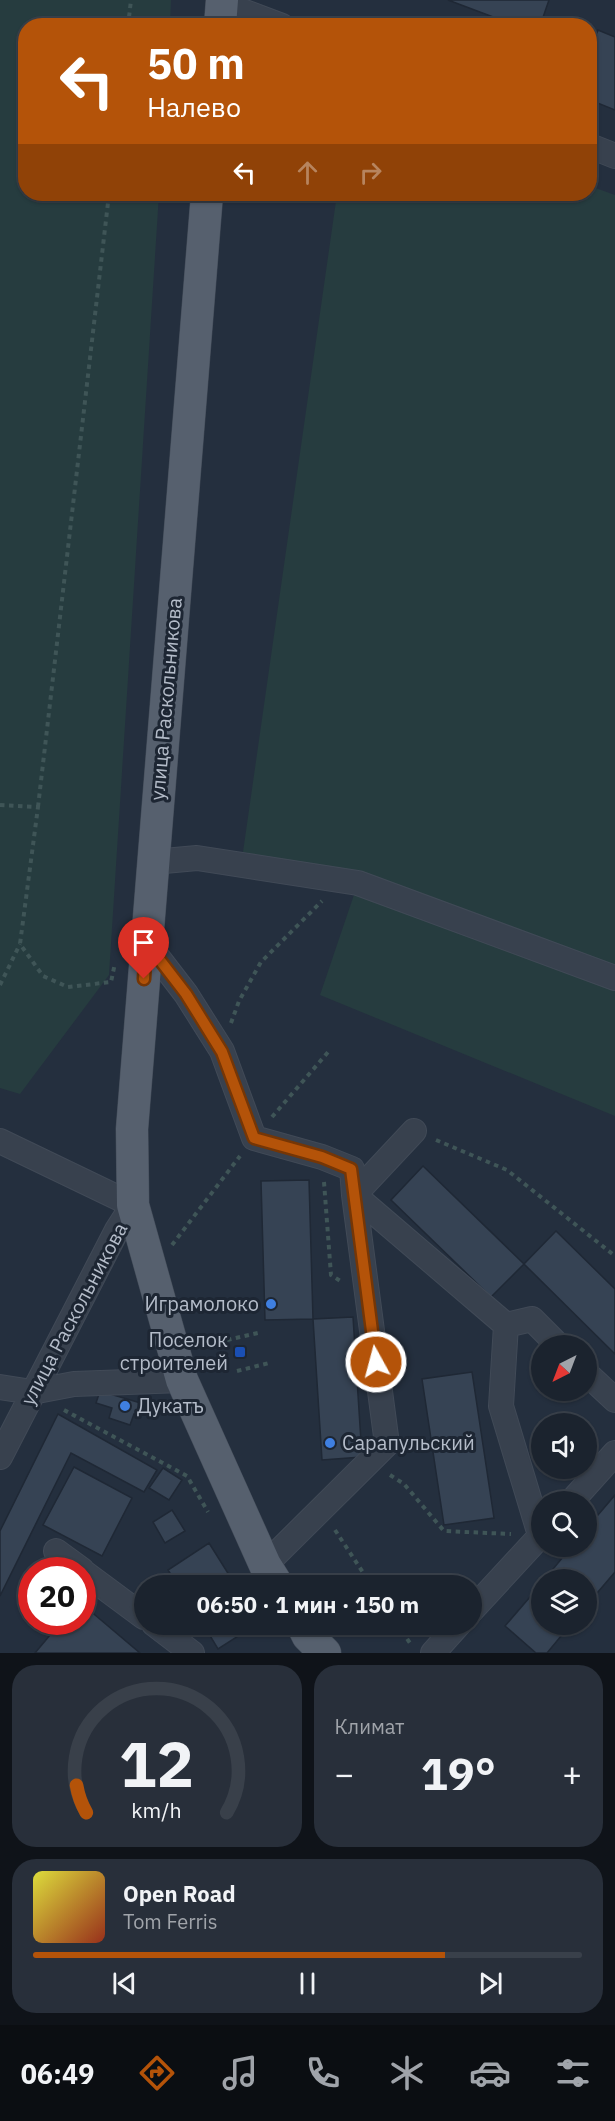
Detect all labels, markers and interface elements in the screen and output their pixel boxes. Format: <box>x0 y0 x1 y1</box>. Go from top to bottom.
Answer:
text: 50 m <box>147 36 245 91</box>
icon: left <box>48 42 126 120</box>
text: Налево <box>147 89 241 124</box>
icon: left <box>228 156 261 189</box>
icon: ahead <box>291 156 324 189</box>
icon: right <box>354 156 387 189</box>
street label: улица Раскольникова <box>143 596 188 801</box>
pin <box>118 917 169 979</box>
icon: arrive <box>127 926 160 959</box>
street label: улица Раскольникова <box>14 1217 133 1410</box>
place label: Играмолоко <box>144 1290 259 1317</box>
marker: Играмолоко <box>264 1297 278 1311</box>
place label: Поселок строителей <box>120 1326 228 1376</box>
position arrow <box>344 1330 408 1394</box>
north arrow <box>531 1335 597 1401</box>
map controls <box>531 1335 597 1635</box>
marker: Поселок строителей <box>233 1345 247 1359</box>
place label: Дукатъ <box>137 1392 204 1419</box>
marker: Дукатъ <box>118 1399 132 1413</box>
button: sound <box>531 1413 597 1479</box>
place label: Сарапульский <box>342 1429 475 1456</box>
marker: Сарапульский <box>323 1436 337 1450</box>
button: search <box>531 1491 597 1557</box>
speed limit sign: 20 <box>18 1557 96 1635</box>
button: layers <box>531 1569 597 1635</box>
text: 06:50 · 1 мин · 150 m <box>197 1590 419 1619</box>
text: Климат <box>335 1713 405 1740</box>
text: 12 <box>119 1723 194 1804</box>
text: 19° <box>421 1744 496 1802</box>
text: − <box>335 1752 354 1795</box>
text: + <box>562 1752 582 1795</box>
text: km/h <box>132 1796 182 1824</box>
text: Open Road <box>123 1879 236 1908</box>
text: Tom Ferris <box>123 1908 218 1935</box>
icon: previous <box>108 1967 141 2000</box>
icon: pause <box>291 1967 324 2000</box>
icon: next <box>474 1967 507 2000</box>
icon: directions <box>136 2052 178 2094</box>
icon: music <box>219 2052 261 2094</box>
icon: phone <box>302 2052 344 2094</box>
icon: climate <box>386 2052 428 2094</box>
icon: car <box>469 2052 511 2094</box>
icon: filters <box>552 2052 594 2094</box>
text: 06:49 <box>21 2056 94 2091</box>

